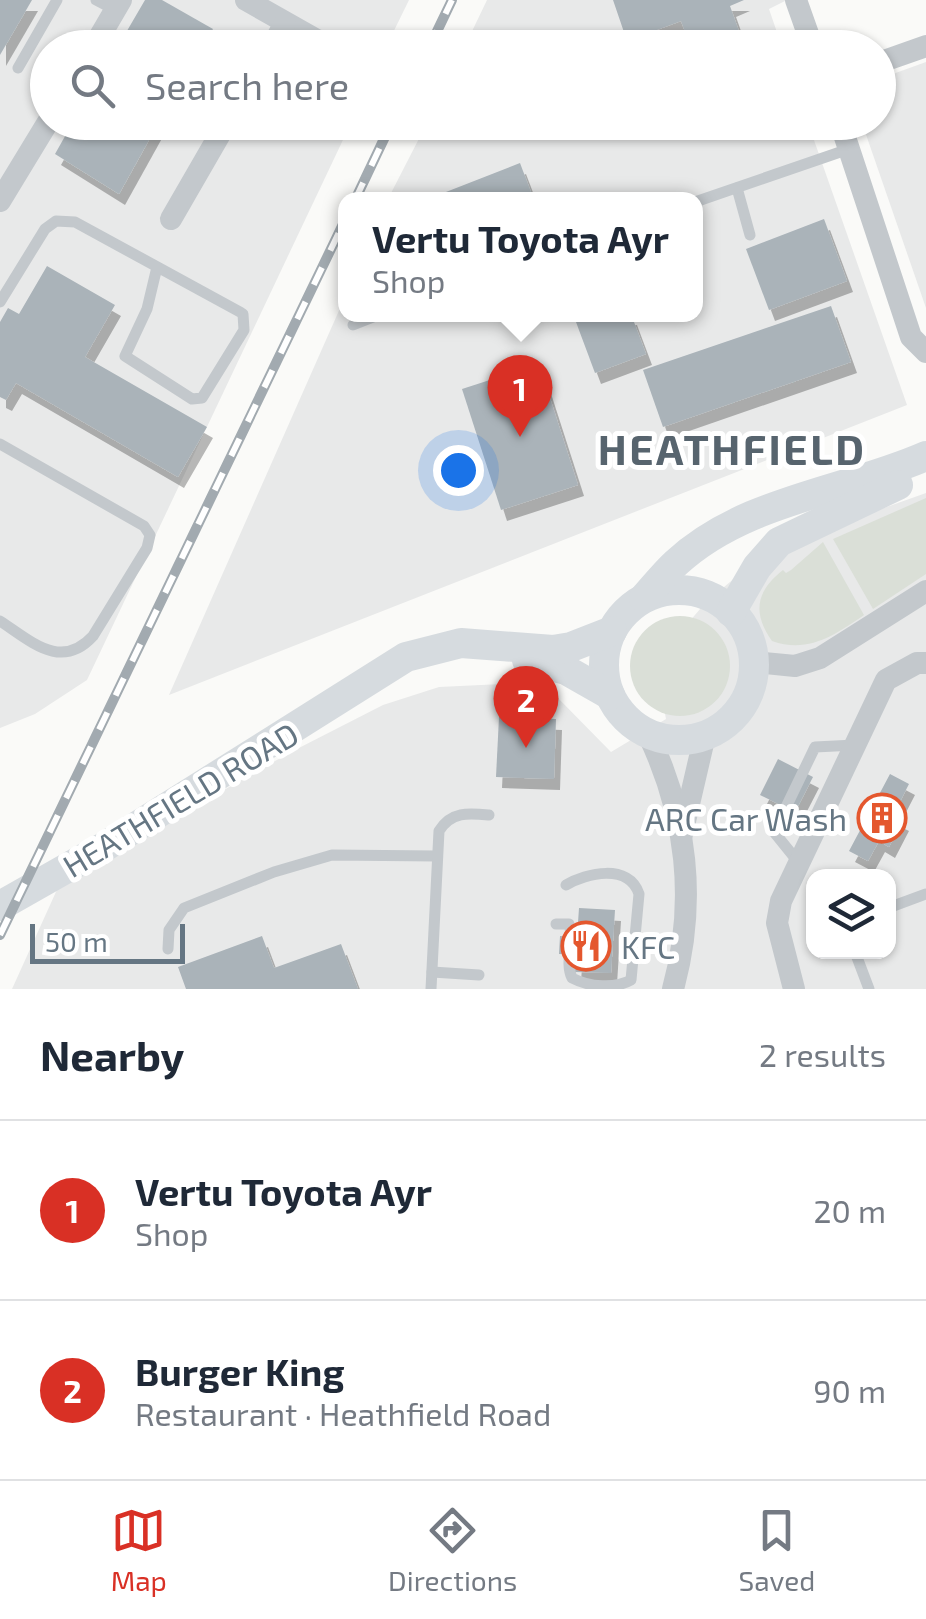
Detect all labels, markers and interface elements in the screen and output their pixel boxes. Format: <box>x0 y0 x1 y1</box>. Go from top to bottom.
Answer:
search box <box>30 30 896 140</box>
icon: search <box>65 58 120 113</box>
text: Search here <box>145 62 349 108</box>
popup <box>338 192 703 322</box>
text: Vertu Toyota Ayr <box>372 215 669 261</box>
text: Shop <box>372 261 445 299</box>
pin: 1 <box>488 354 552 437</box>
district label: HEATHFIELD <box>598 423 866 473</box>
your location <box>433 445 484 496</box>
pin: 2 <box>494 666 558 748</box>
street label: HEATHFIELD ROAD <box>55 714 305 884</box>
building icon: ARC Car Wash <box>856 792 908 844</box>
place label: ARC Car Wash <box>645 799 847 837</box>
map controls <box>806 869 896 959</box>
button: layers <box>806 869 896 959</box>
scale bar <box>30 919 185 964</box>
restaurant icon: KFC <box>560 920 612 972</box>
text: 50 m <box>45 924 108 958</box>
place label: KFC <box>621 927 675 965</box>
text: Nearby <box>40 1029 184 1079</box>
text: 2 results <box>759 1035 886 1073</box>
text: Vertu Toyota Ayr <box>135 1168 432 1214</box>
text: 1 <box>66 1191 79 1229</box>
text: 20 m <box>814 1191 886 1229</box>
text: Shop <box>135 1214 208 1252</box>
text: Burger King <box>135 1348 345 1394</box>
text: 2 <box>63 1371 82 1409</box>
text: 90 m <box>813 1371 886 1409</box>
text: Restaurant · Heathfield Road <box>135 1394 551 1432</box>
tab: Map <box>111 1503 167 1597</box>
tab: Directions <box>388 1503 517 1597</box>
tab: Saved <box>739 1503 815 1597</box>

